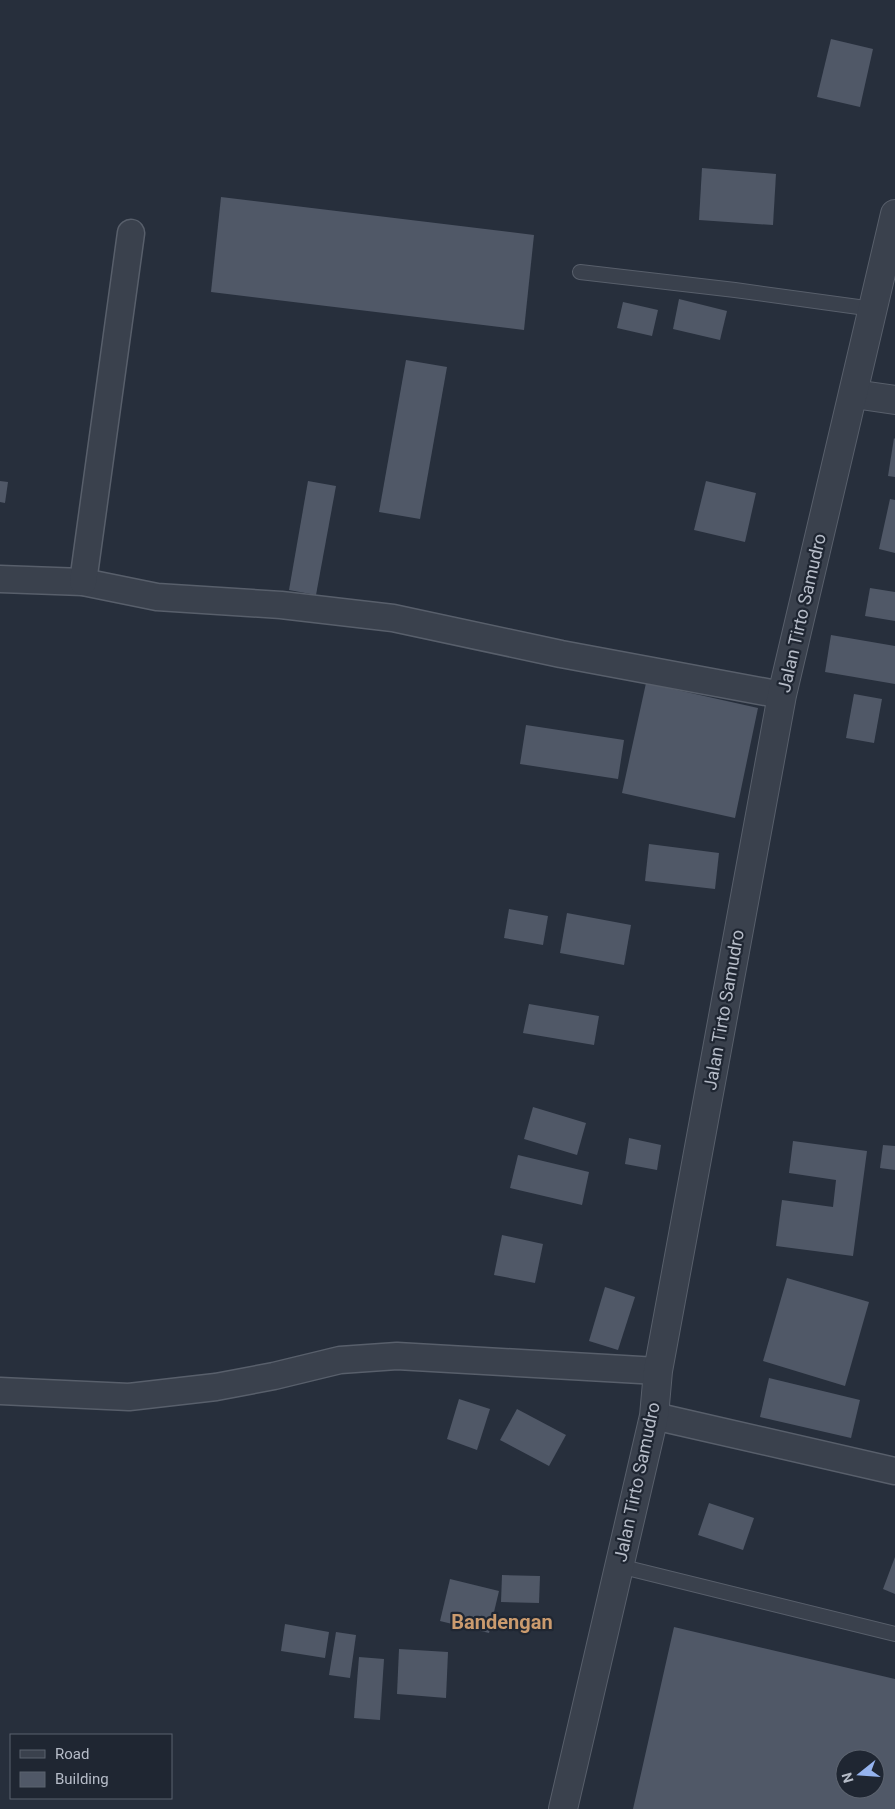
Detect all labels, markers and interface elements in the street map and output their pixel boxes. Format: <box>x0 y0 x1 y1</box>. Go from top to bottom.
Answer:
street label: Jalan Tirto Samudro <box>773 531 830 694</box>
street label: Jalan Tirto Samudro <box>699 928 748 1092</box>
street label: Jalan Tirto Samudro <box>609 1400 664 1564</box>
district label: Bandengan <box>451 1610 553 1634</box>
legend <box>10 1734 172 1799</box>
text: Road <box>55 1745 89 1763</box>
north arrow <box>835 1749 885 1799</box>
text: Building <box>55 1770 109 1788</box>
text: N <box>838 1771 857 1785</box>

